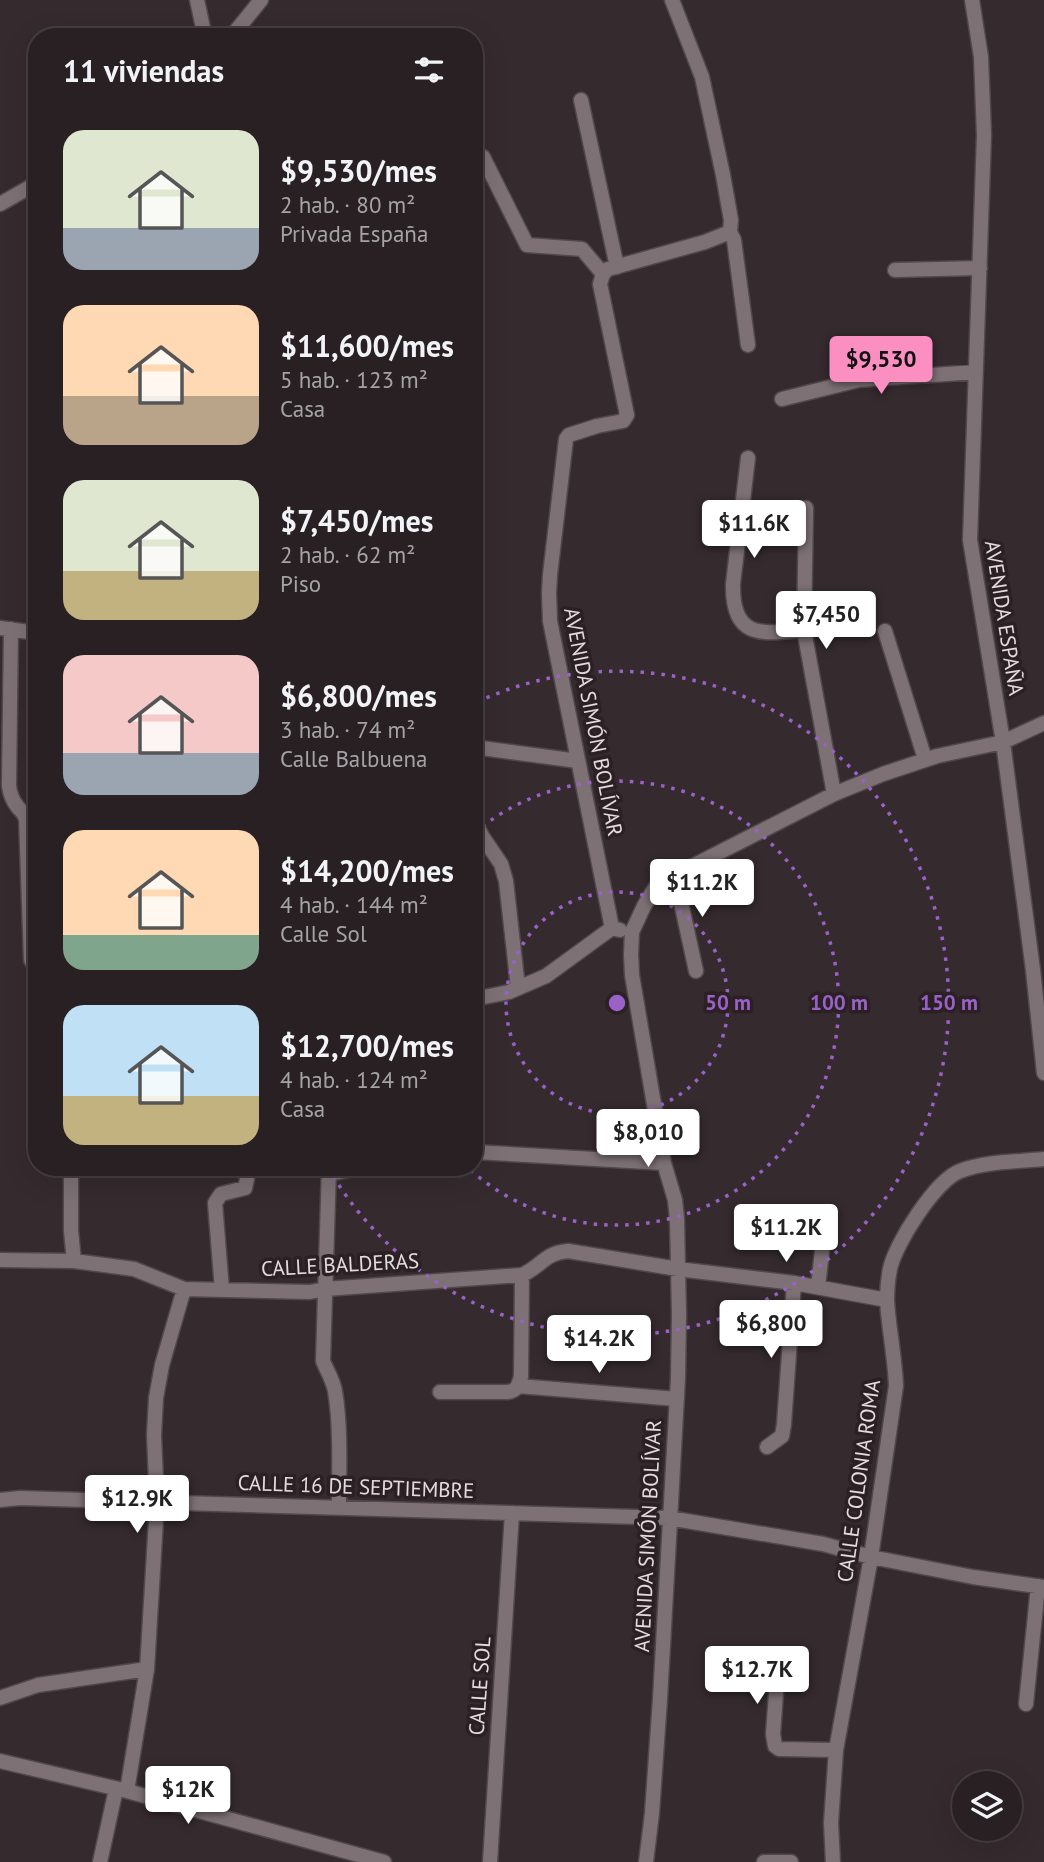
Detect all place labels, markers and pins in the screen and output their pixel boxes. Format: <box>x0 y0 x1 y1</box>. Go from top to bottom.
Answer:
pin: $9,530 <box>824 336 938 396</box>
pin: $11.6K <box>697 500 811 560</box>
pin: $7,450 <box>769 592 883 651</box>
pin: $11.2K <box>645 860 759 919</box>
centre of rings <box>605 991 629 1015</box>
pin: $8,010 <box>591 1110 705 1169</box>
pin: $11.2K <box>729 1204 843 1264</box>
pin: $6,800 <box>714 1300 828 1360</box>
pin: $14.2K <box>542 1316 656 1375</box>
pin: $12.9K <box>80 1476 194 1535</box>
pin: $12.7K <box>700 1646 814 1706</box>
pin: $12K <box>147 1766 229 1826</box>

